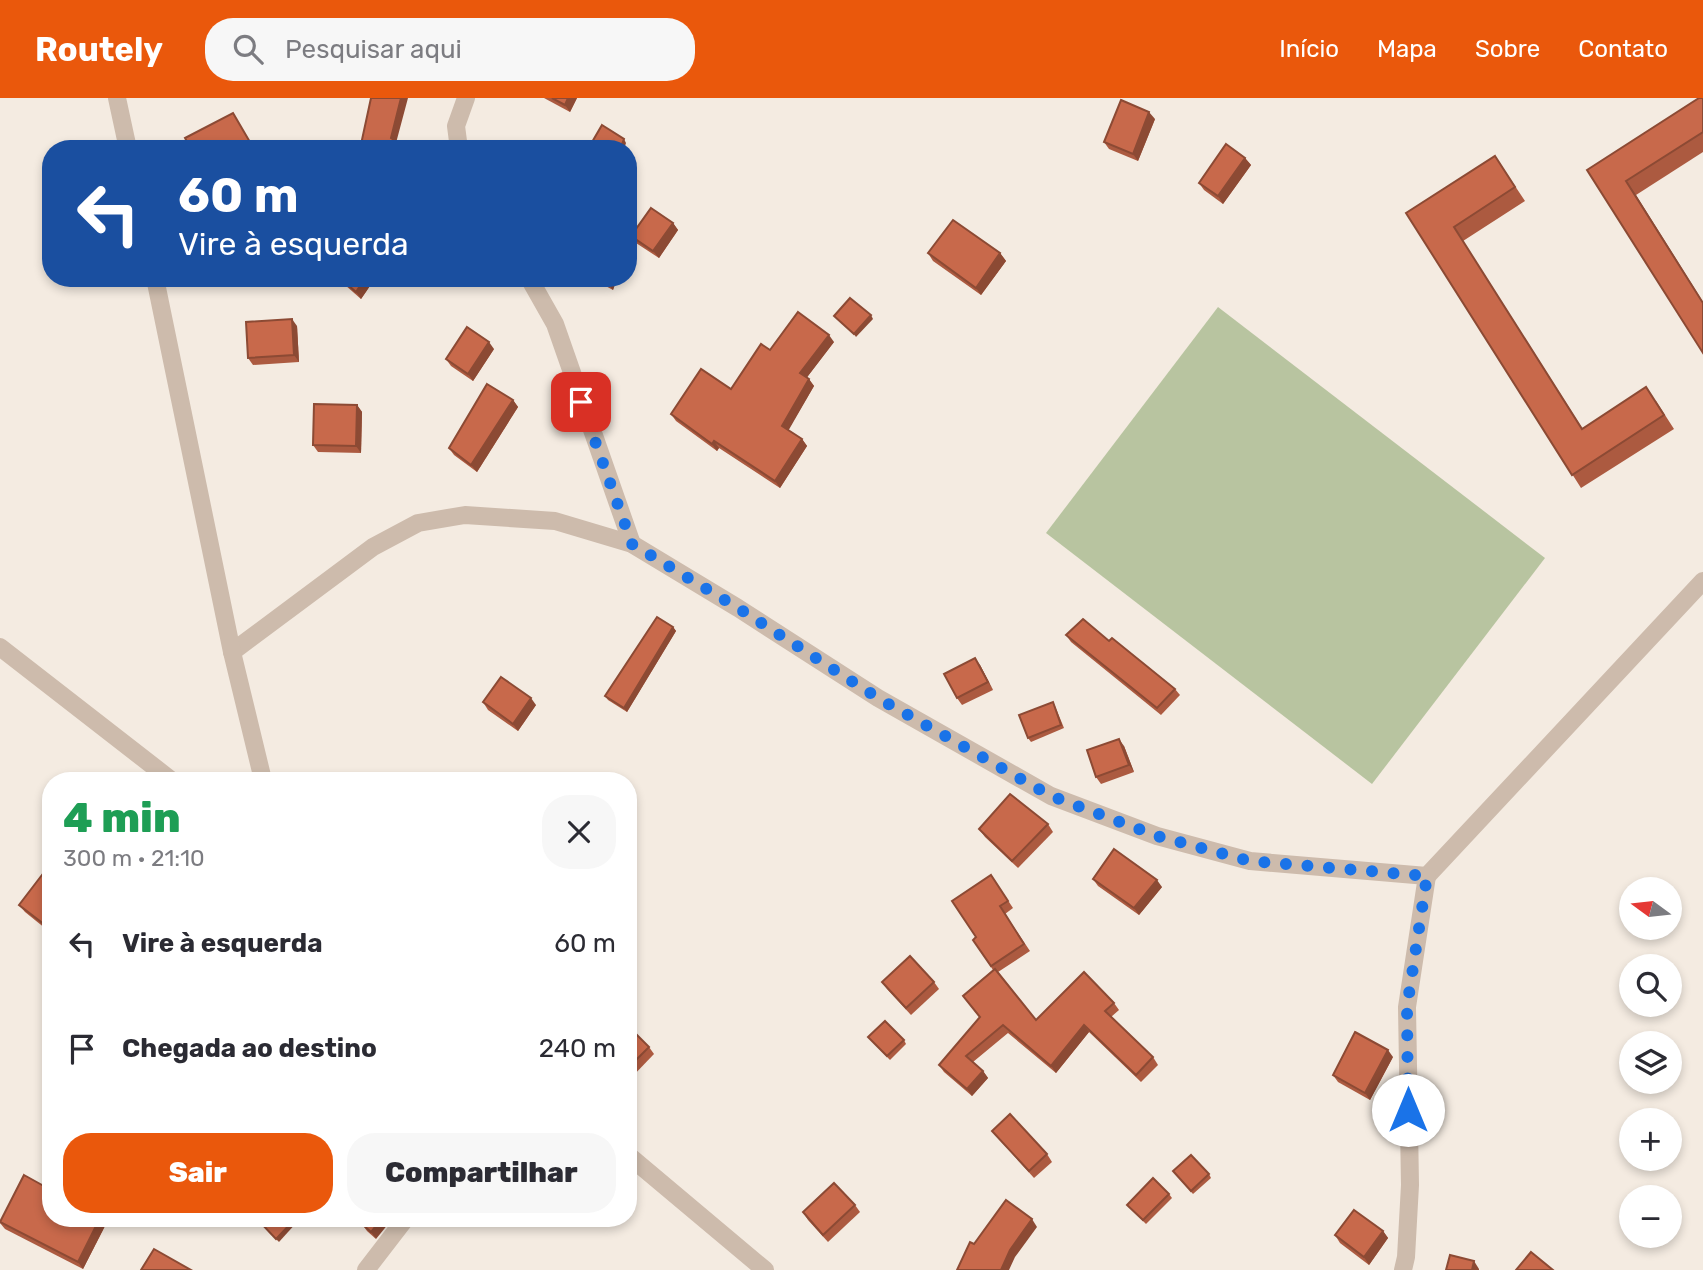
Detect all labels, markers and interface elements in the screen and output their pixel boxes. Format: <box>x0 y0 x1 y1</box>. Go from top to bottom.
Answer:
search box <box>205 18 695 81</box>
text: Routely <box>35 30 163 69</box>
icon: search <box>229 30 267 68</box>
text: Pesquisar aqui <box>285 34 462 65</box>
text: Início <box>1279 35 1339 63</box>
text: Mapa <box>1377 35 1437 63</box>
text: Sobre <box>1475 35 1540 63</box>
text: Contato <box>1578 35 1668 63</box>
text: 60 m <box>178 166 299 224</box>
icon: left <box>63 168 154 259</box>
text: Vire à esquerda <box>178 225 409 263</box>
pin <box>551 372 611 432</box>
icon: arrive <box>562 383 600 421</box>
text: 4 min <box>63 793 181 843</box>
button: close <box>542 795 616 869</box>
text: 300 m · 21:10 <box>63 844 205 872</box>
north arrow <box>1619 877 1682 940</box>
map controls <box>1619 877 1682 1248</box>
icon: left <box>63 925 101 963</box>
text: Vire à esquerda <box>122 928 323 959</box>
text: 60 m <box>554 928 616 959</box>
button: search <box>1619 954 1682 1017</box>
icon: arrive <box>63 1030 101 1068</box>
button: layers <box>1619 1031 1682 1094</box>
text: Chegada ao destino <box>122 1033 377 1064</box>
text: 240 m <box>539 1033 616 1064</box>
position arrow <box>1371 1073 1445 1147</box>
button: + <box>1619 1108 1682 1171</box>
button: Sair <box>63 1133 333 1213</box>
button: Compartilhar <box>347 1133 616 1213</box>
button: − <box>1619 1185 1682 1248</box>

